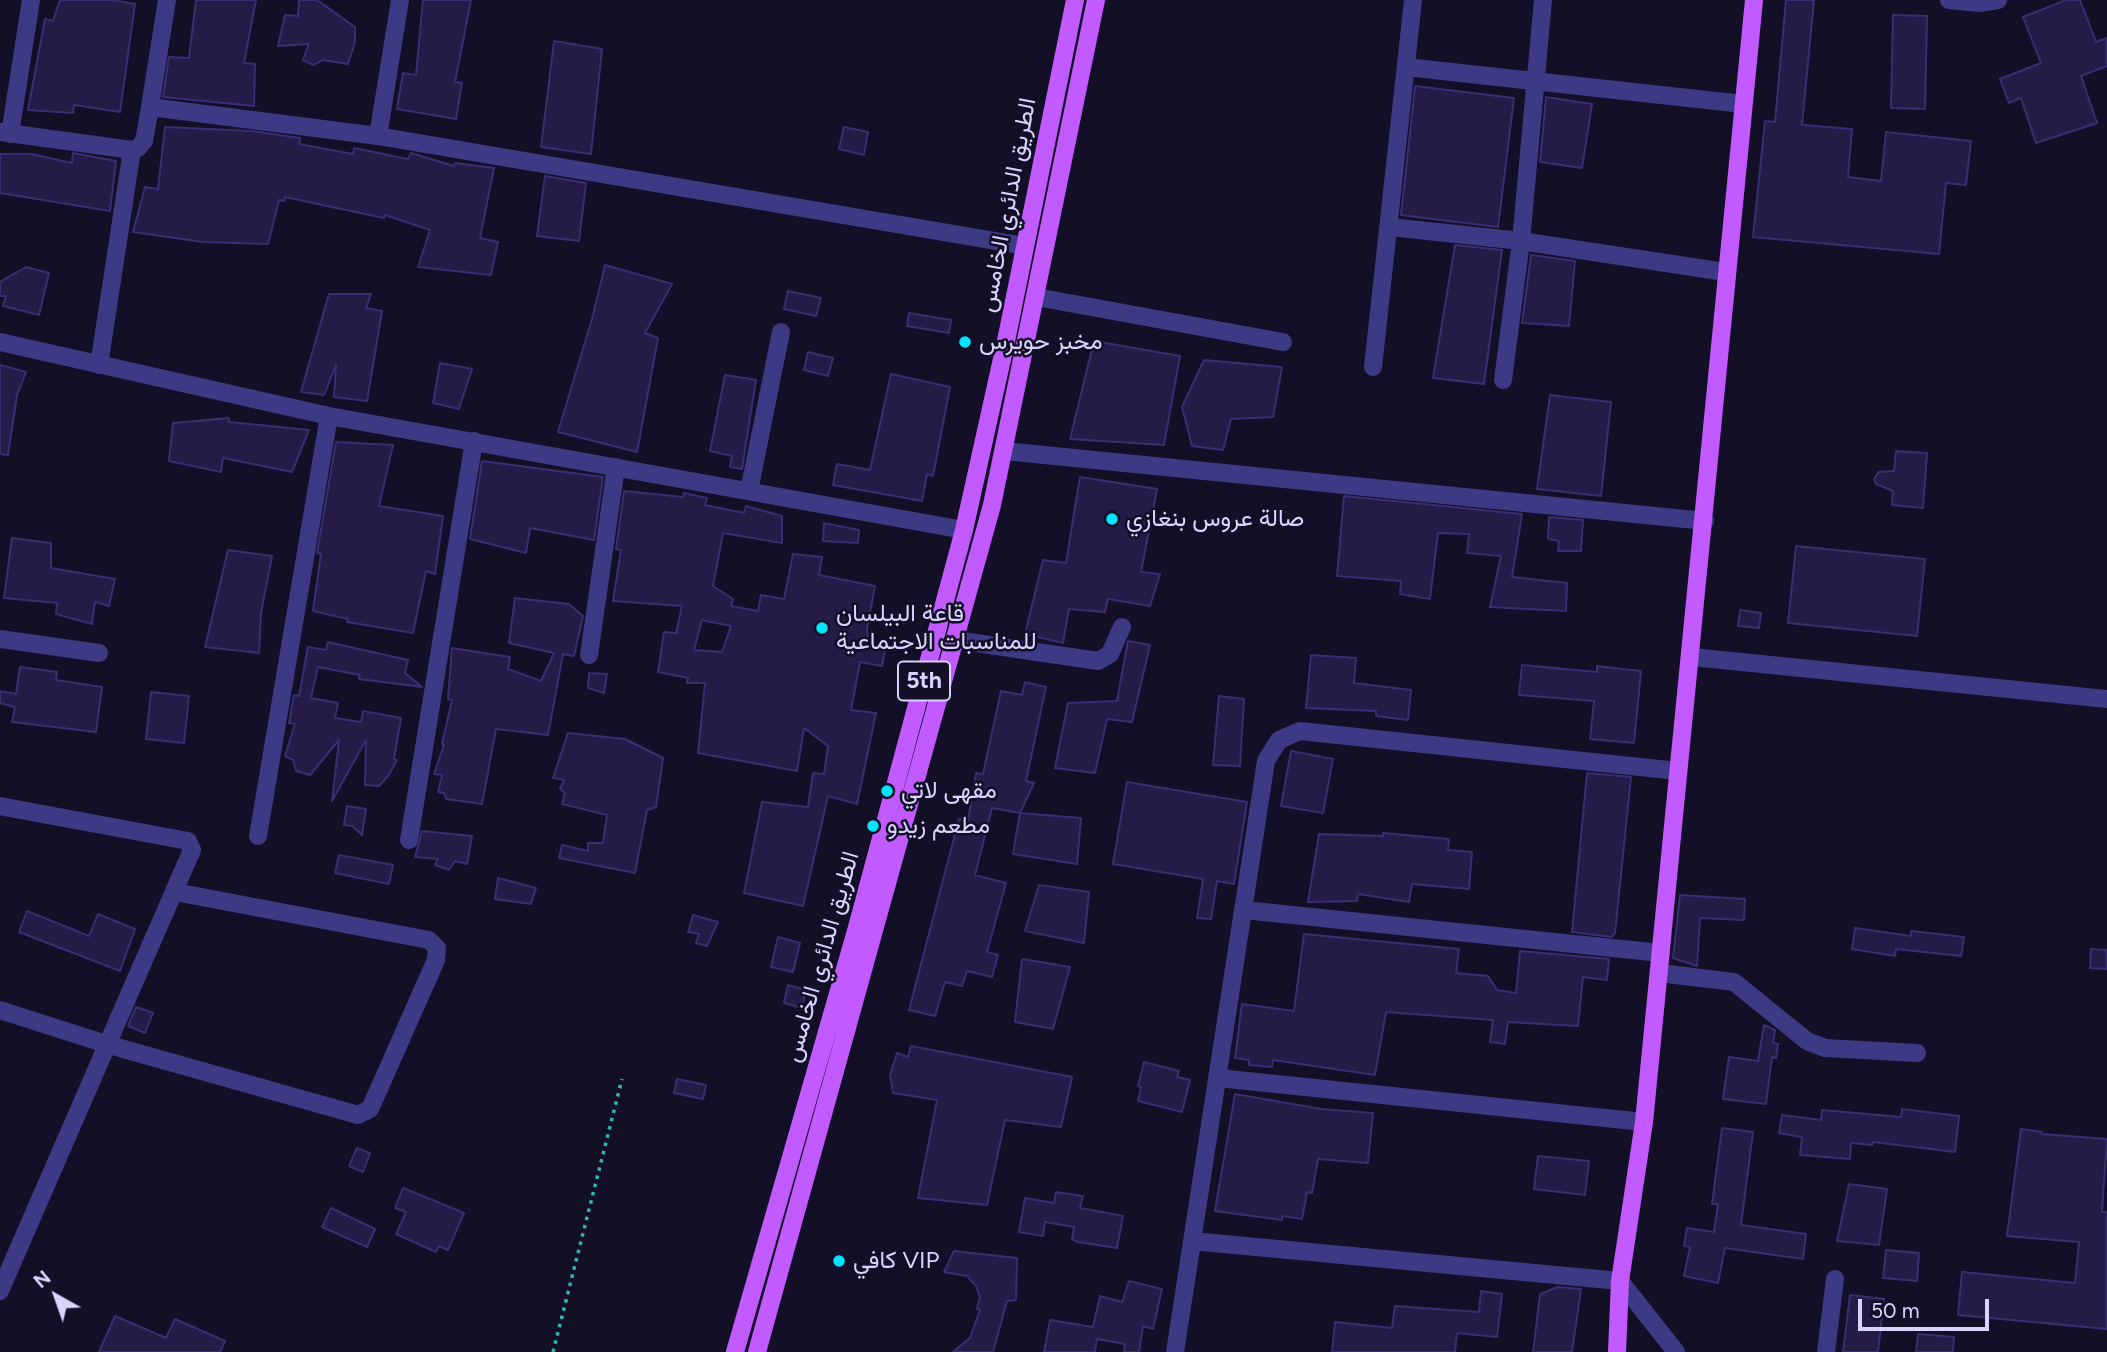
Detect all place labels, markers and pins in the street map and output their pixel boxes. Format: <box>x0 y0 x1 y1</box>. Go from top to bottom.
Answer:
place label: مخبز حويرس <box>979 328 1102 356</box>
marker: مخبز حويرس <box>957 334 973 350</box>
place label: صالة عروس بنغازي <box>1126 505 1304 533</box>
marker: صالة عروس بنغازي <box>1104 511 1120 527</box>
place label: قاعة البيلسان للمناسبات الاجتماعية <box>836 600 1037 656</box>
marker: قاعة البيلسان للمناسبات الاجتماعية <box>814 620 830 636</box>
place label: مقهى لاتي <box>901 777 997 805</box>
marker: مقهى لاتي <box>879 783 895 799</box>
place label: مطعم زيدو <box>887 812 990 840</box>
marker: مطعم زيدو <box>865 818 881 834</box>
place label: كافي VIP <box>853 1247 939 1275</box>
marker: كافي VIP <box>831 1253 847 1269</box>

